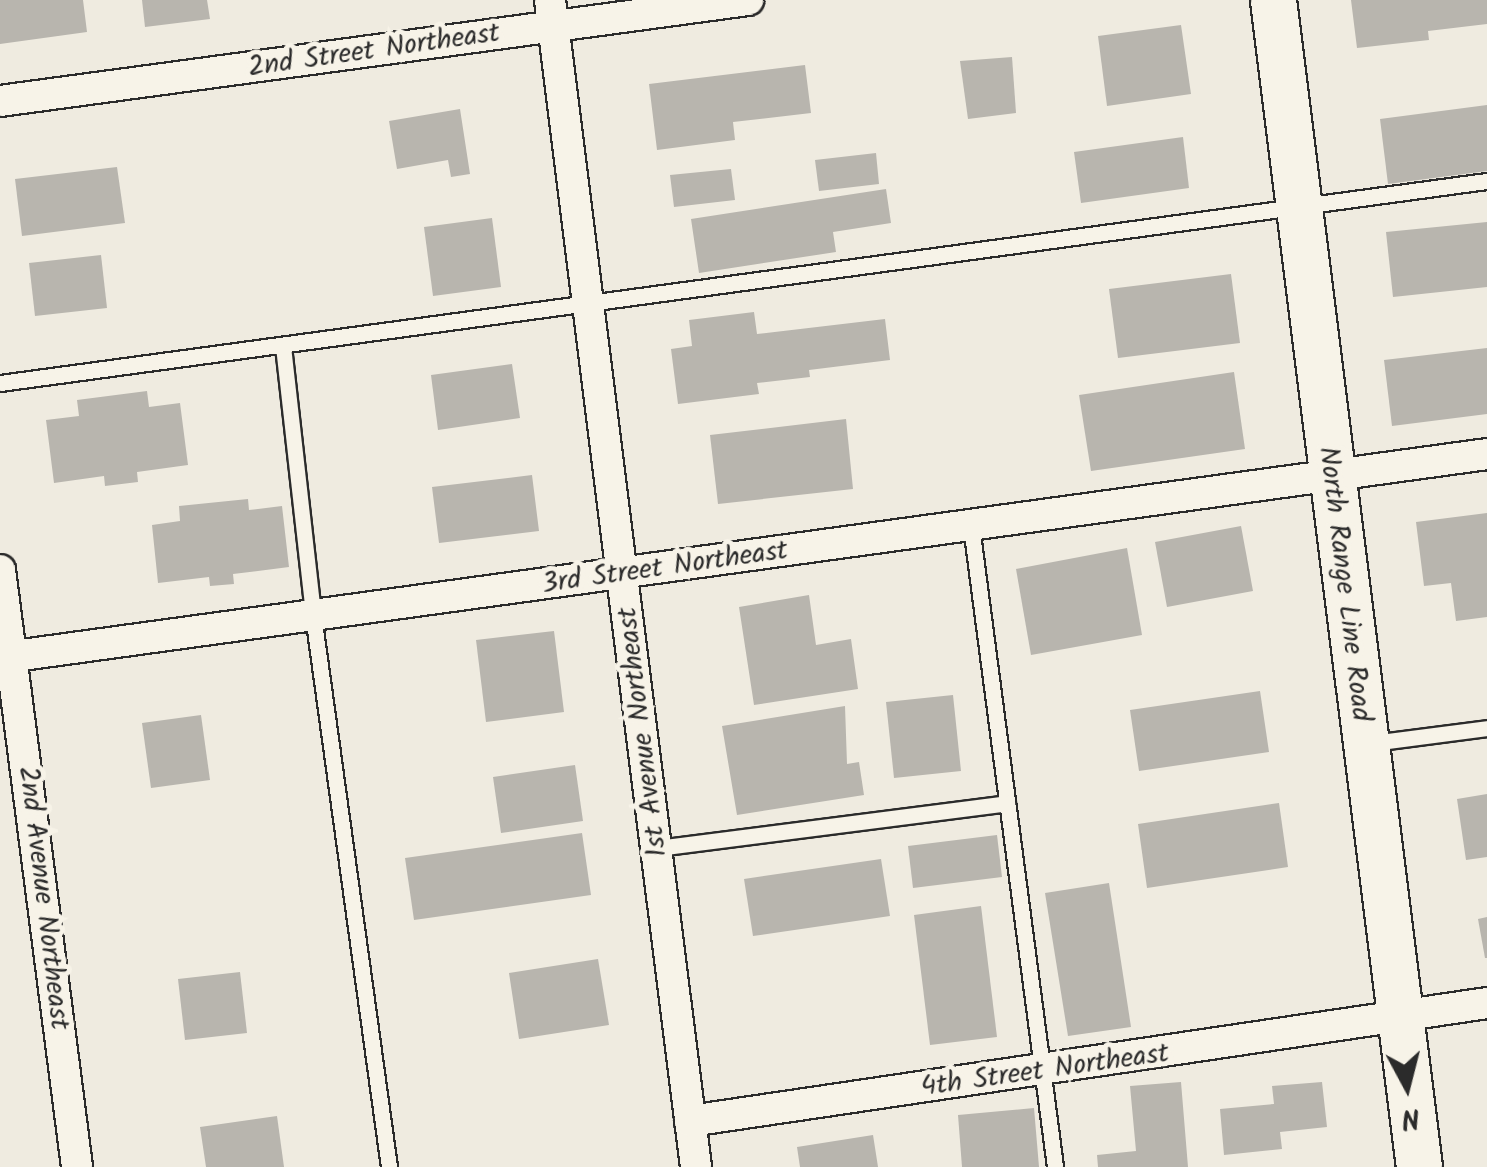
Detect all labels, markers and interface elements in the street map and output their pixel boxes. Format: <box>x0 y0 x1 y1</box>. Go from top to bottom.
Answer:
street label: 2nd Street Northeast <box>246 17 502 85</box>
street label: North Range Line Road <box>1310 445 1378 723</box>
street label: 3rd Street Northeast <box>540 534 790 602</box>
street label: 1st Avenue Northeast <box>611 605 675 859</box>
street label: 2nd Avenue Northeast <box>10 764 76 1032</box>
street label: 4th Street Northeast <box>919 1037 1171 1105</box>
north arrow <box>1357 1037 1457 1137</box>
text: N <box>1399 1094 1422 1141</box>

